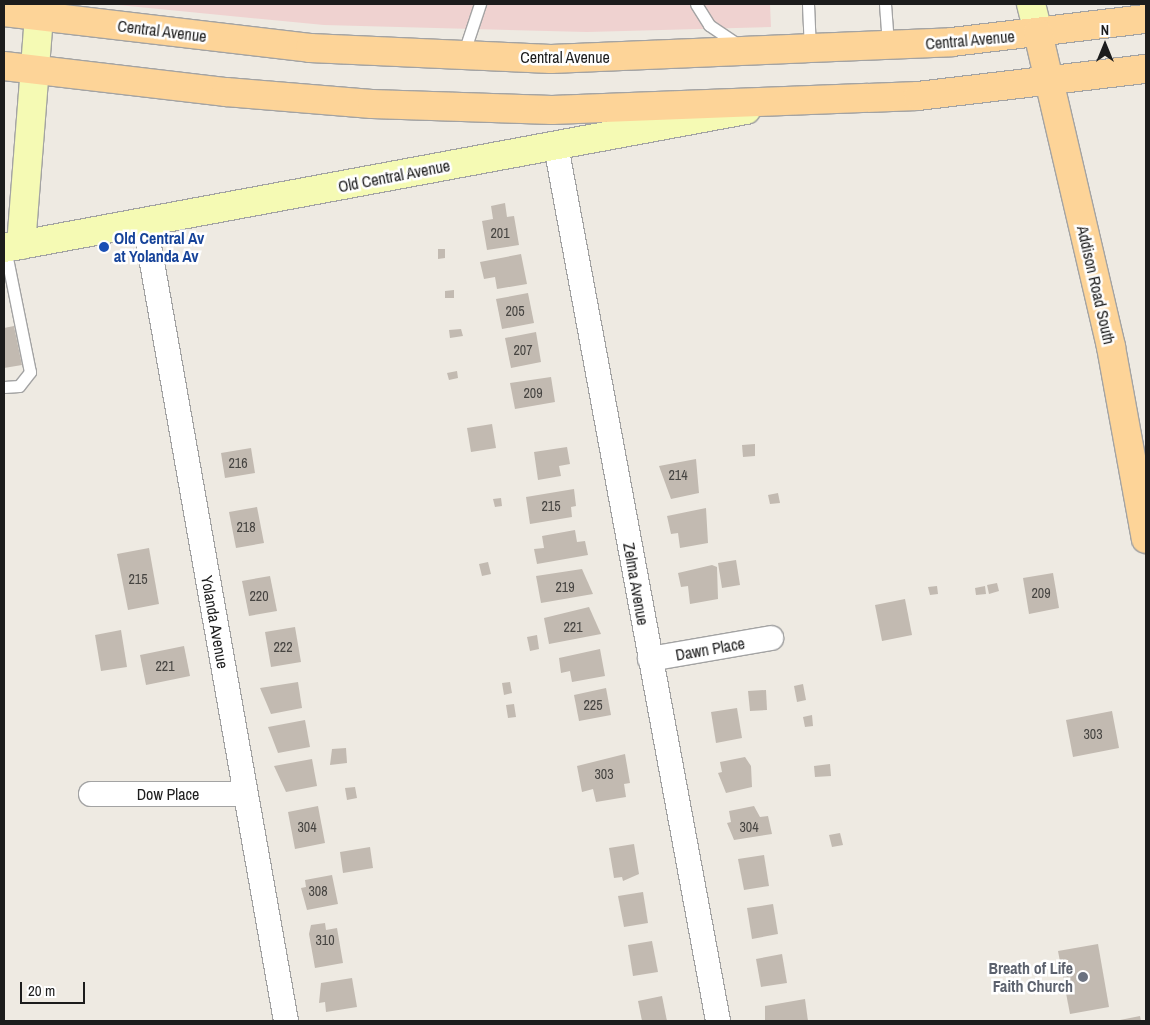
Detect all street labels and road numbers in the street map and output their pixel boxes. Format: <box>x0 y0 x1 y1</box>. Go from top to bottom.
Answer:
street label: Central Avenue <box>116 16 208 46</box>
street label: Central Avenue <box>924 27 1016 53</box>
street label: Central Avenue <box>520 47 610 67</box>
street label: Old Central Avenue <box>336 156 452 196</box>
street label: Addison Road South <box>1073 224 1119 346</box>
street label: Zelma Avenue <box>619 541 653 627</box>
street label: Yolanda Avenue <box>197 574 233 670</box>
street label: Dawn Place <box>674 633 746 665</box>
street label: Dow Place <box>137 784 199 804</box>

